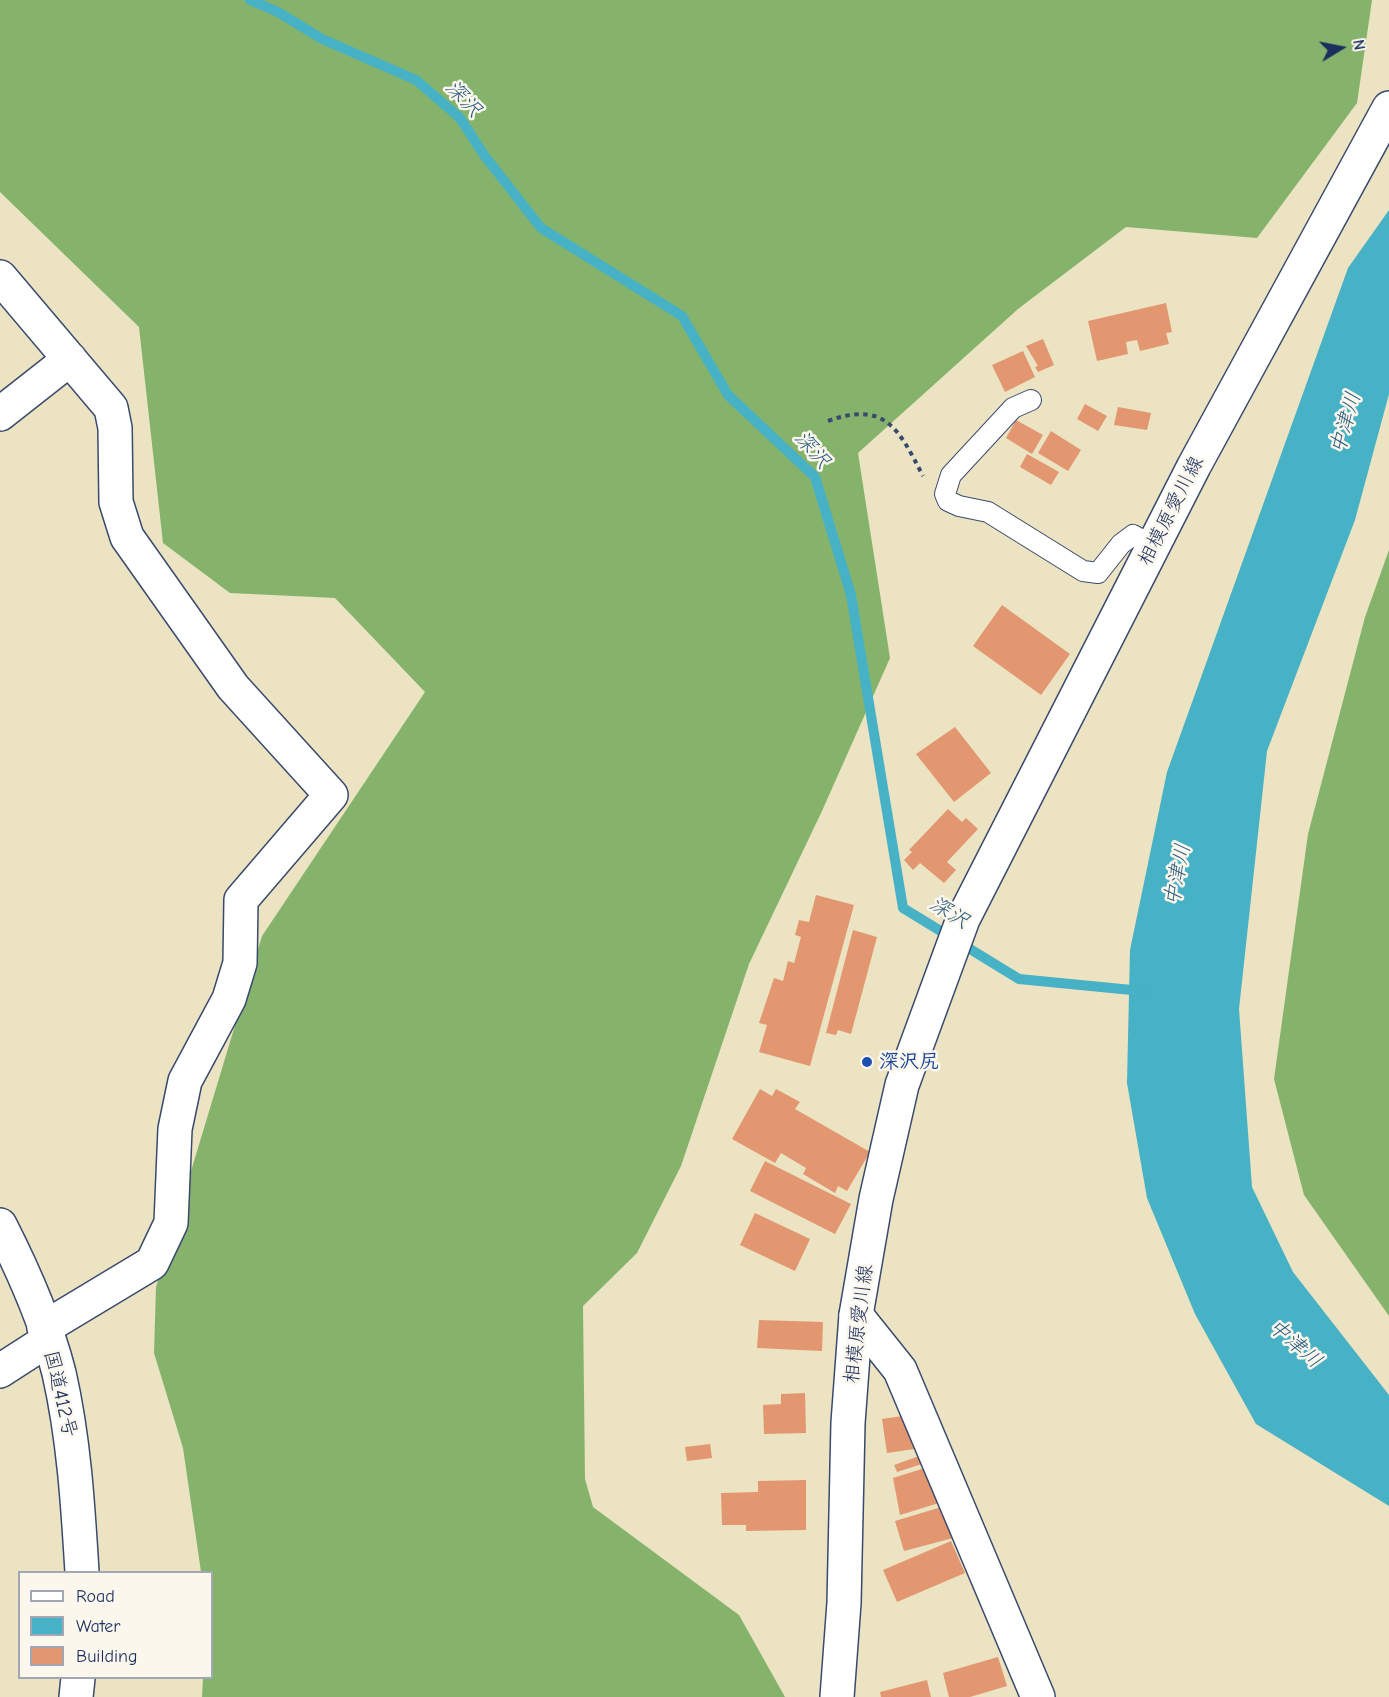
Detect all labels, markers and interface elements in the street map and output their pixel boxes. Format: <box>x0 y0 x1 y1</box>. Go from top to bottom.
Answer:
north arrow <box>1311 18 1371 78</box>
text: N <box>1349 38 1368 52</box>
water label: 深沢 <box>439 75 487 123</box>
water label: 中津川 <box>1325 389 1367 457</box>
water label: 深沢 <box>789 426 835 474</box>
street label: 相模原愛川線 <box>1133 452 1209 570</box>
water label: 中津川 <box>1160 842 1196 908</box>
water label: 深沢 <box>925 891 973 935</box>
place label: 深沢尻 <box>879 1050 939 1074</box>
marker: 深沢尻 <box>860 1055 874 1069</box>
street label: 相模原愛川線 <box>840 1263 878 1385</box>
water label: 中津川 <box>1263 1314 1327 1374</box>
street label: 国道412号 <box>38 1348 82 1440</box>
legend <box>18 1571 213 1679</box>
text: Road <box>76 1586 115 1607</box>
text: Water <box>76 1616 120 1637</box>
text: Building <box>76 1646 138 1667</box>

